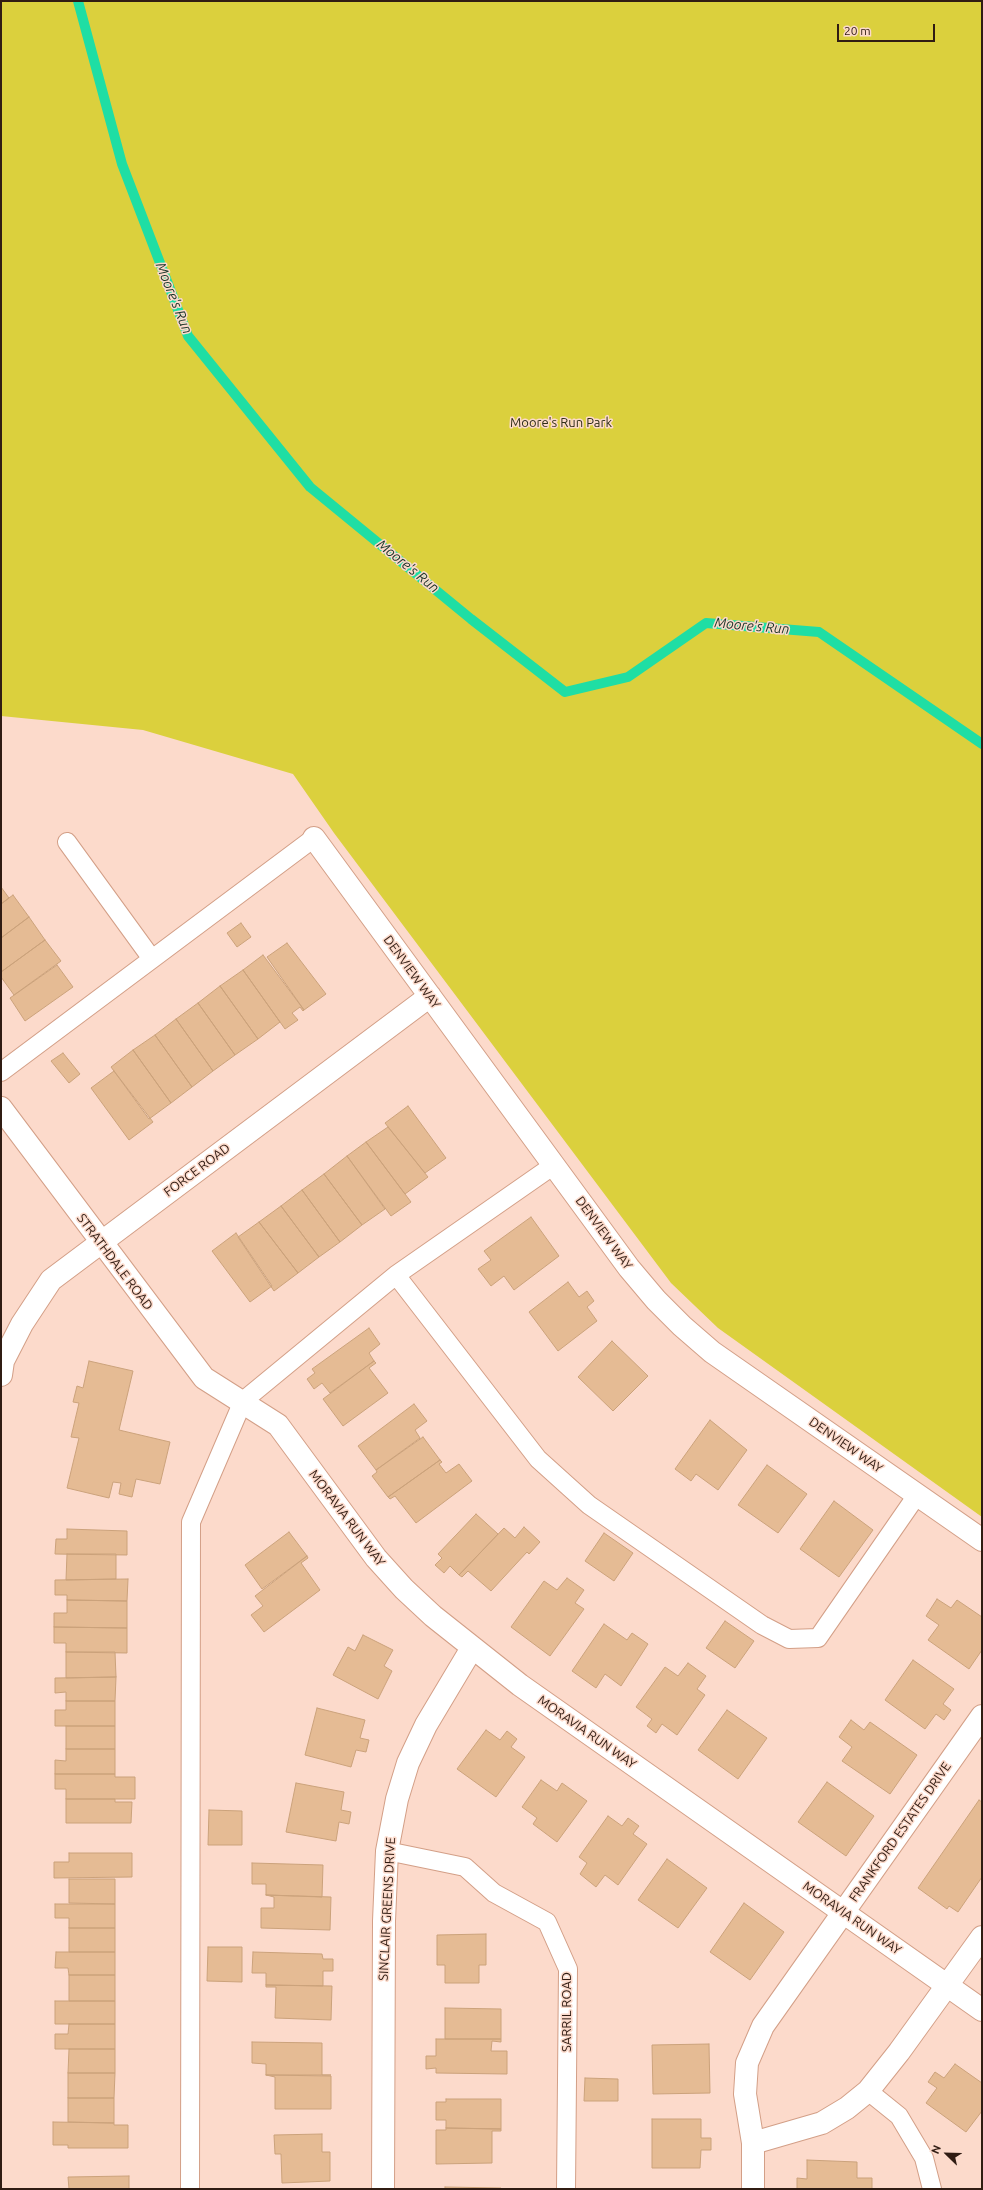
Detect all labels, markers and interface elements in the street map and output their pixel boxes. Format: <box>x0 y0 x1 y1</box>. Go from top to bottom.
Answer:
scale bar <box>839 16 937 42</box>
text: 20 m <box>844 24 871 37</box>
water label: Moore's Run <box>152 260 196 336</box>
park label: Moore's Run Park <box>510 415 612 431</box>
water label: Moore's Run <box>373 536 443 596</box>
water label: Moore's Run <box>714 614 790 638</box>
street label: DENVIEW WAY <box>380 932 444 1012</box>
street label: FORCE ROAD <box>161 1140 233 1200</box>
street label: DENVIEW WAY <box>572 1193 636 1273</box>
street label: STRATHDALE ROAD <box>74 1211 156 1313</box>
street label: DENVIEW WAY <box>806 1414 886 1476</box>
street label: MORAVIA RUN WAY <box>306 1467 388 1569</box>
street label: MORAVIA RUN WAY <box>535 1692 639 1772</box>
street label: FRANKFORD ESTATES DRIVE <box>846 1759 954 1905</box>
street label: SINCLAIR GREENS DRIVE <box>375 1837 399 1981</box>
street label: MORAVIA RUN WAY <box>800 1878 904 1958</box>
street label: SARRIL ROAD <box>559 1972 575 2052</box>
north arrow <box>927 2134 967 2174</box>
text: N <box>929 2143 943 2155</box>

